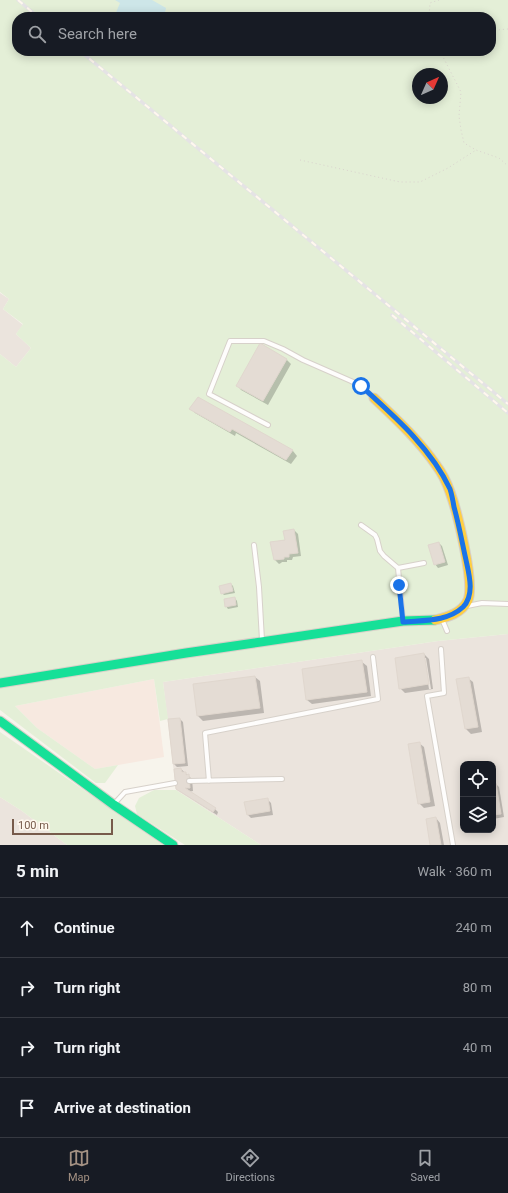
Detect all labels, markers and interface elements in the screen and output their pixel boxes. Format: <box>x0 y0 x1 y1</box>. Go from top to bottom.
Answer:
search box <box>12 12 496 56</box>
icon: search <box>26 23 48 45</box>
text: Search here <box>58 25 137 43</box>
north arrow <box>412 68 448 104</box>
route start <box>352 377 370 395</box>
route end <box>390 576 408 594</box>
map controls <box>460 761 496 833</box>
button: locate <box>460 761 496 797</box>
button: layers <box>460 797 496 833</box>
scale bar <box>12 817 113 836</box>
text: 100 m <box>18 819 49 832</box>
text: 5 min <box>16 861 59 881</box>
text: Walk · 360 m <box>417 864 492 879</box>
icon: ahead <box>16 917 38 939</box>
text: Continue <box>54 919 115 937</box>
text: 240 m <box>455 920 492 935</box>
icon: right <box>16 977 38 999</box>
text: Turn right <box>54 979 120 997</box>
text: 80 m <box>463 980 492 995</box>
icon: right <box>16 1037 38 1059</box>
text: Turn right <box>54 1039 120 1057</box>
text: 40 m <box>463 1040 492 1055</box>
icon: arrive <box>16 1097 38 1119</box>
text: Arrive at destination <box>54 1099 191 1117</box>
tab: Map <box>68 1147 90 1184</box>
tab: Directions <box>225 1147 275 1184</box>
tab: Saved <box>410 1147 440 1184</box>

